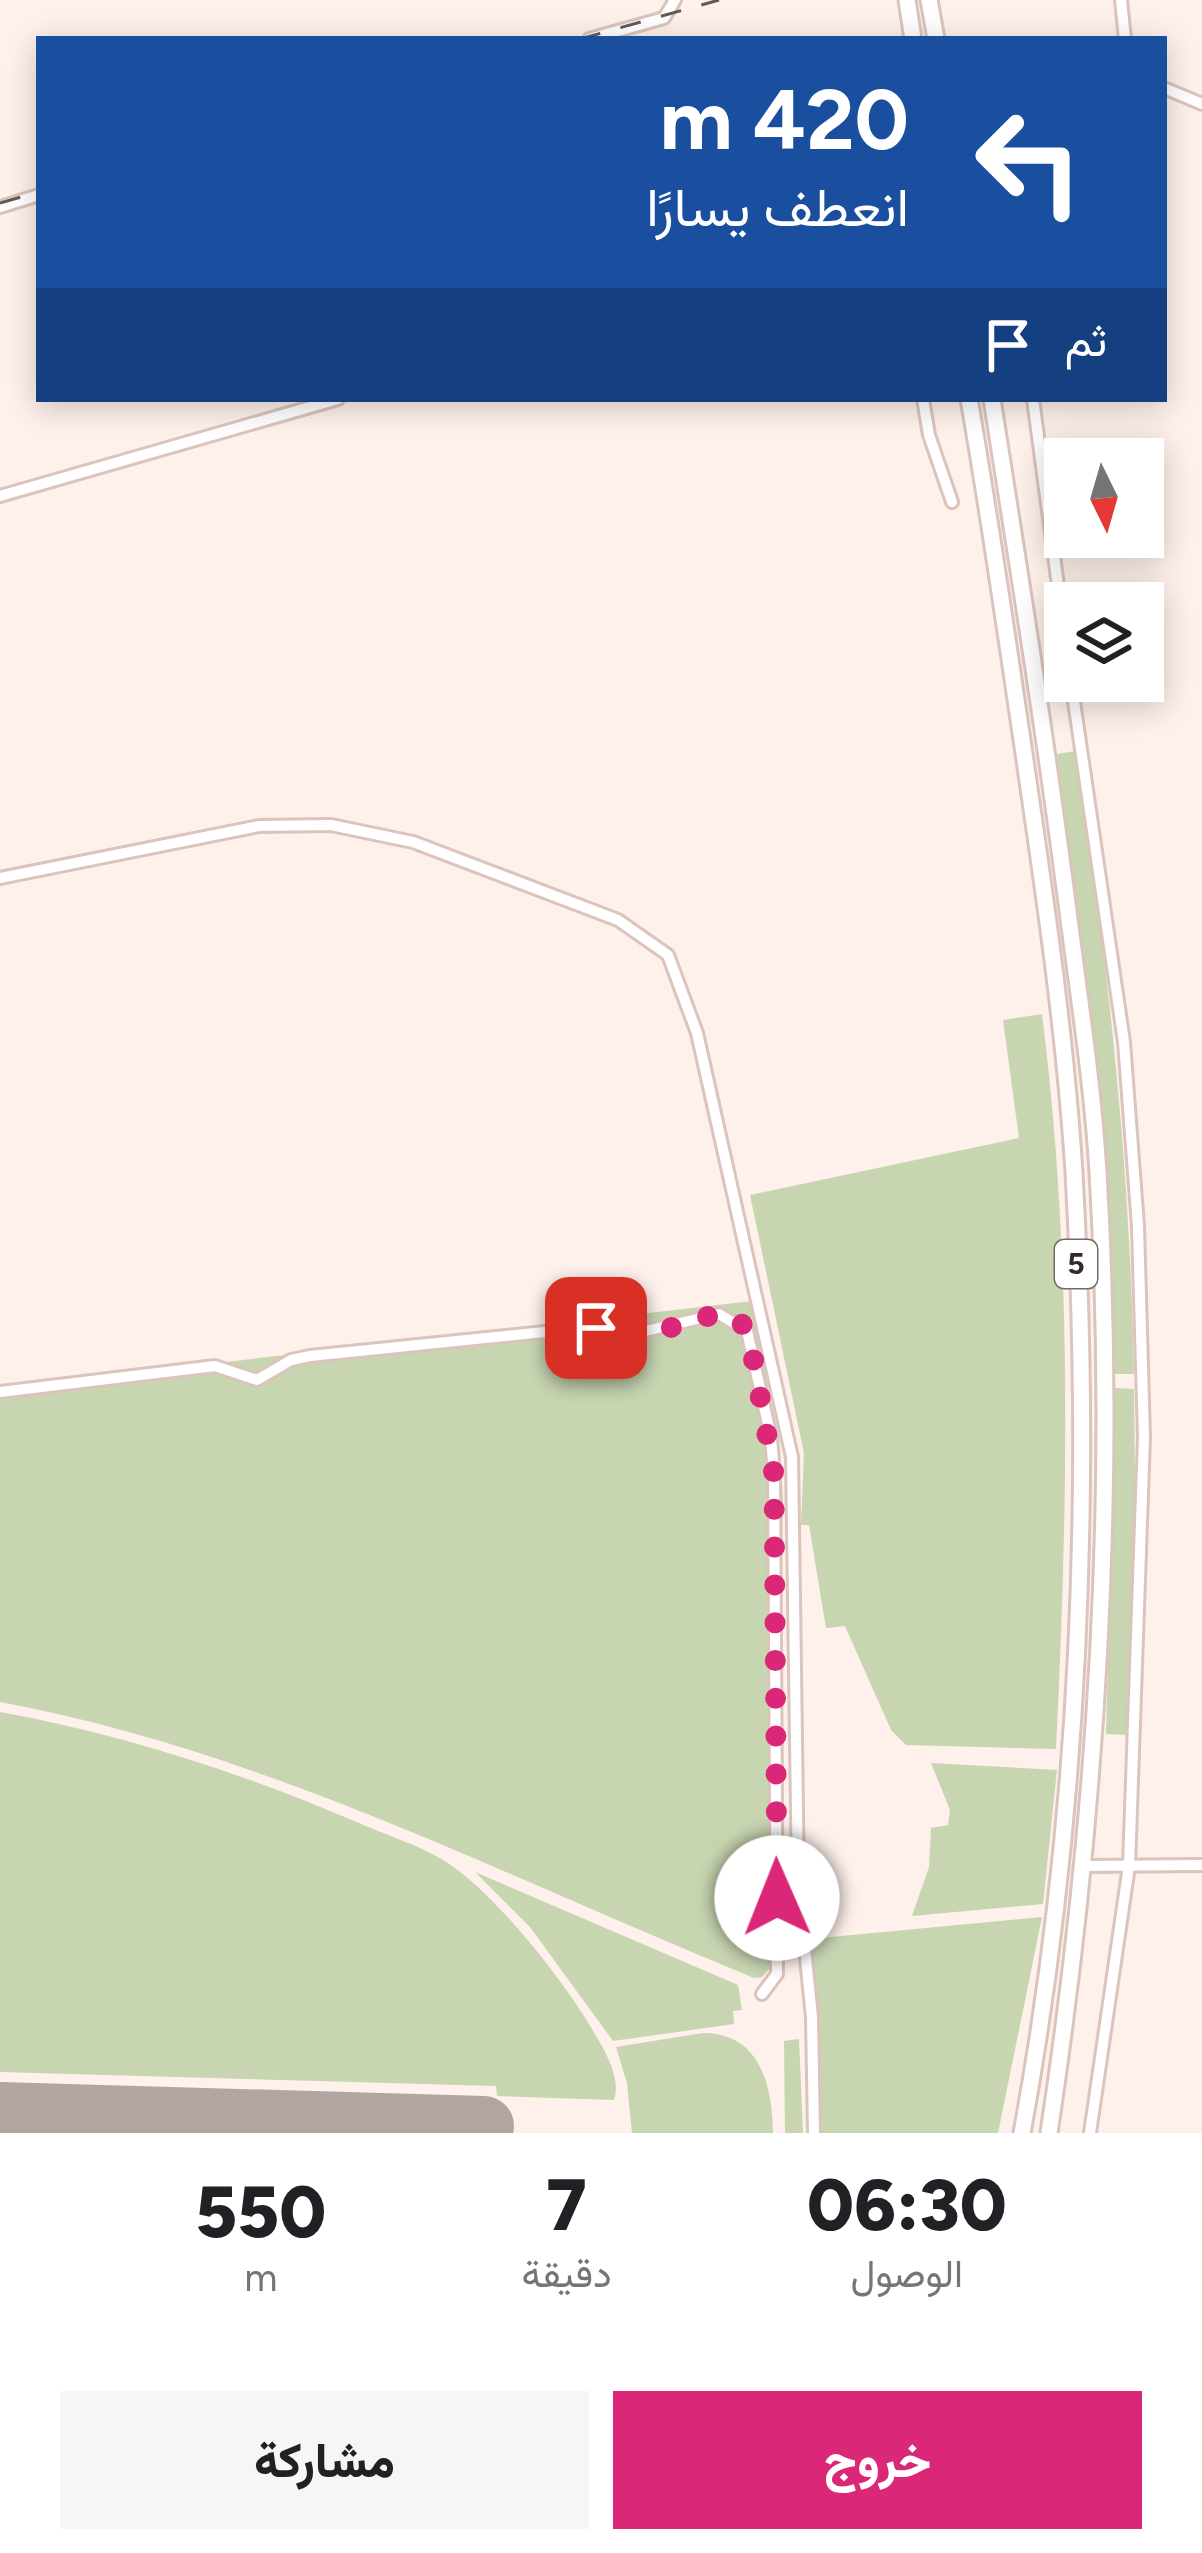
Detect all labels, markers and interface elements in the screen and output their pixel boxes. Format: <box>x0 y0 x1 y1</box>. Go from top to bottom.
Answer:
text: 420 m <box>660 69 909 170</box>
icon: left <box>951 84 1107 240</box>
text: انعطف يسارًا <box>646 175 909 240</box>
icon: arrive <box>975 312 1041 378</box>
text: ثم <box>1065 313 1107 367</box>
north arrow <box>1044 438 1164 558</box>
map controls <box>1044 438 1164 702</box>
button: layers <box>1044 582 1164 702</box>
road number: 5 <box>1055 1240 1097 1288</box>
pin <box>545 1277 647 1379</box>
icon: arrive <box>563 1295 629 1361</box>
position arrow <box>714 1835 840 1961</box>
text: 7 <box>546 2162 587 2248</box>
text: 06:30 <box>807 2162 1007 2248</box>
text: 550 <box>195 2169 326 2255</box>
text: دقيقة <box>521 2250 612 2297</box>
text: الوصول <box>851 2250 963 2297</box>
text: m <box>244 2254 277 2301</box>
button: مشاركة <box>60 2391 589 2529</box>
button: خروج <box>613 2391 1142 2529</box>

